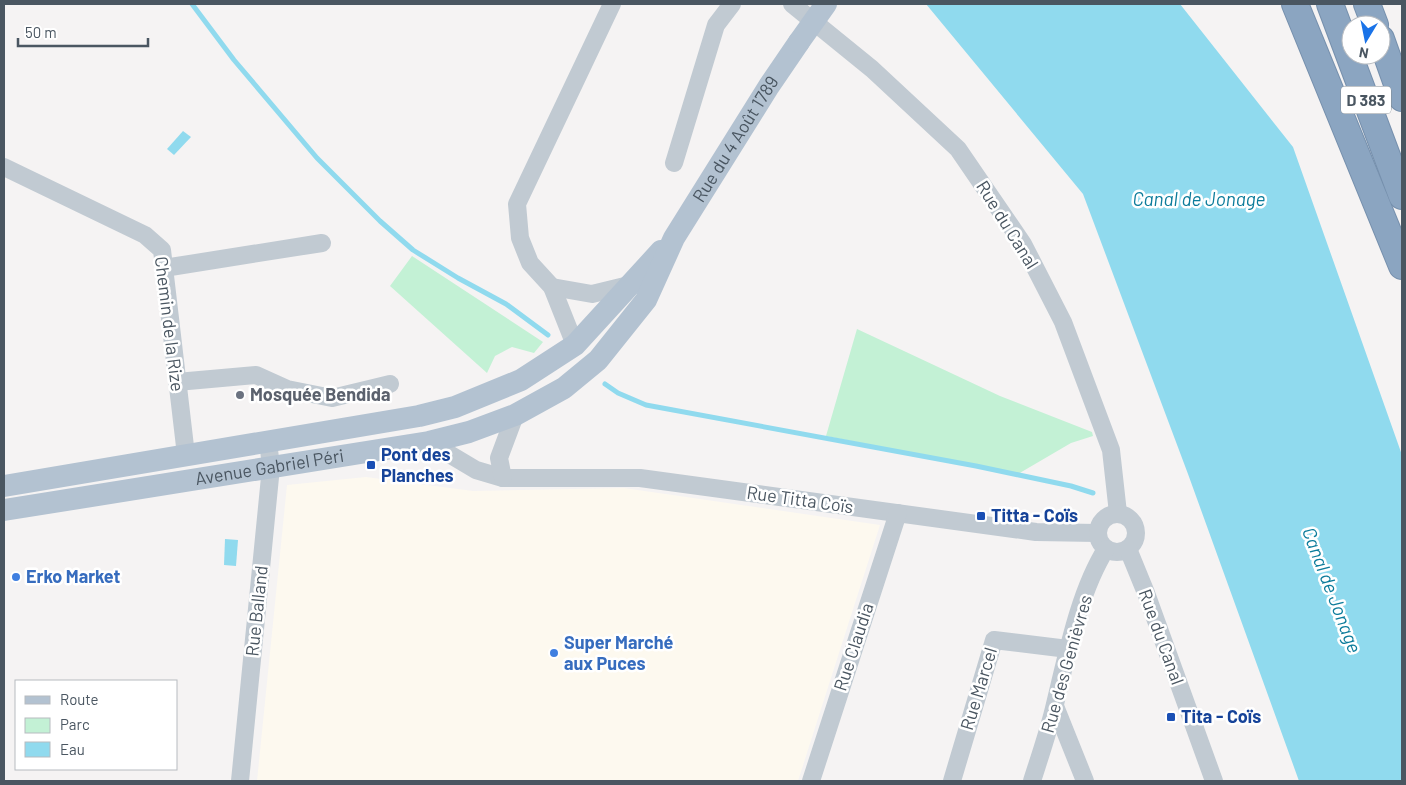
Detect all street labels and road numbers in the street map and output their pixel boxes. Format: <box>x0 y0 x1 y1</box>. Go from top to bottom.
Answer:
street label: Rue du 4 Août 1789 <box>687 71 783 206</box>
road number: D 383 <box>1341 86 1391 114</box>
street label: Rue du Canal <box>972 176 1044 273</box>
street label: Chemin de la Rize <box>151 255 189 393</box>
street label: Avenue Gabriel Péri <box>193 444 345 489</box>
street label: Rue Titta Coïs <box>745 481 855 517</box>
street label: Rue Balland <box>240 564 272 657</box>
street label: Rue du Canal <box>1135 586 1189 687</box>
street label: Rue des Genièvres <box>1036 592 1096 735</box>
street label: Rue Claudia <box>828 600 878 694</box>
street label: Rue Marcel <box>955 645 1001 733</box>

